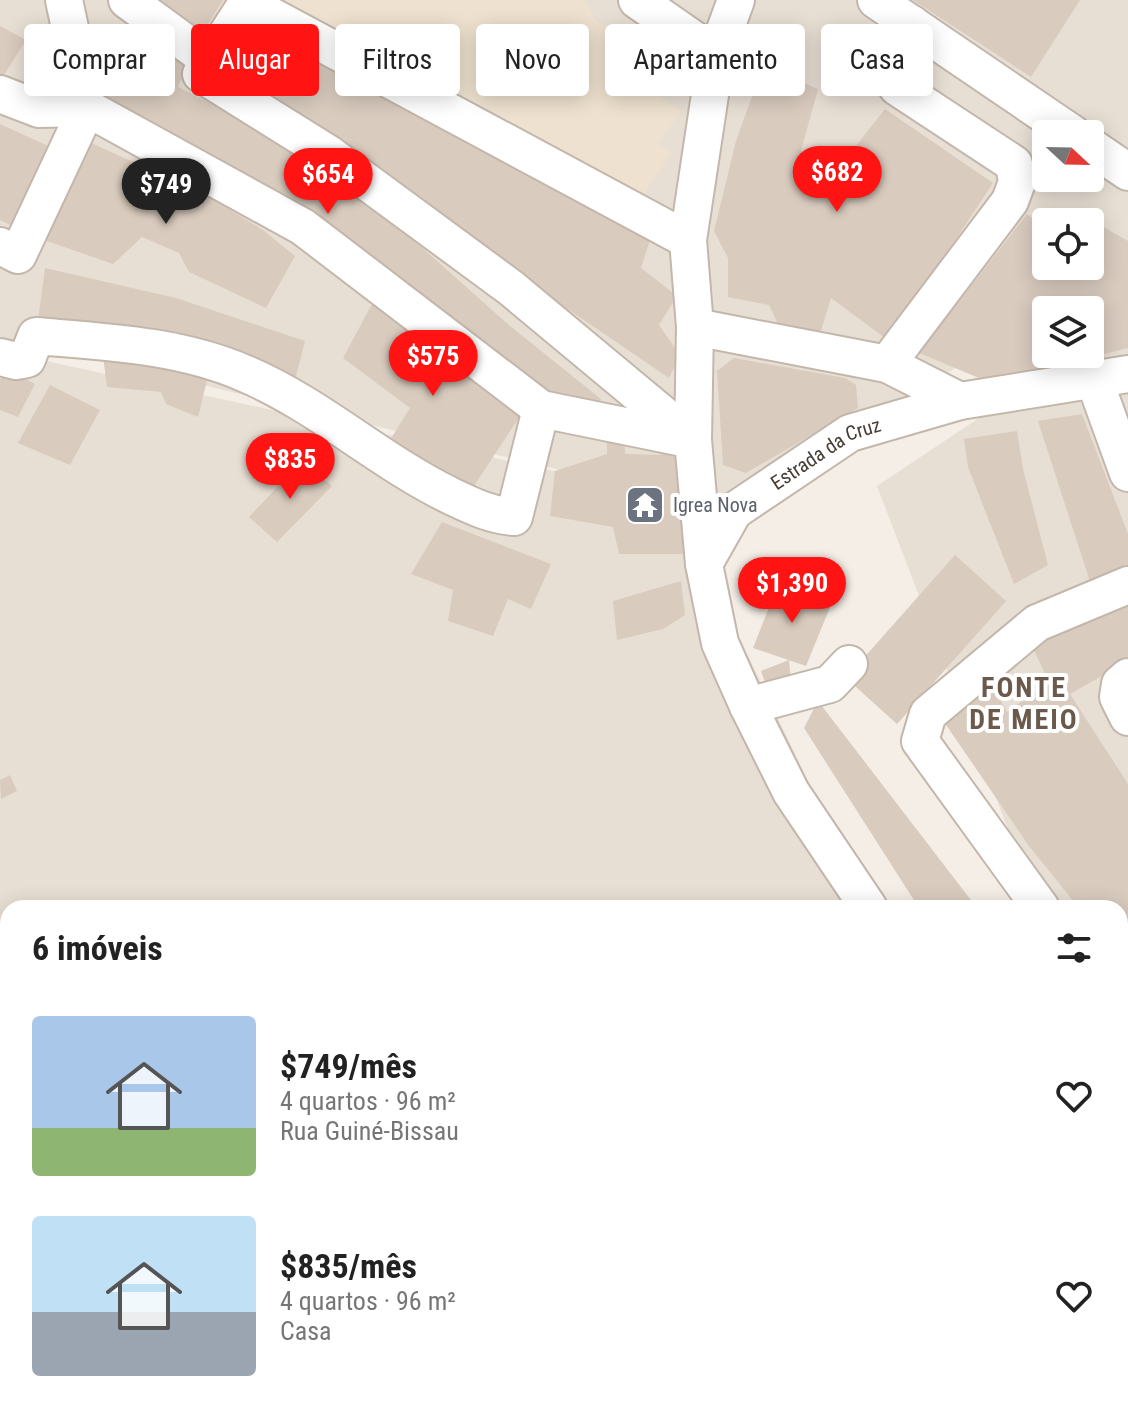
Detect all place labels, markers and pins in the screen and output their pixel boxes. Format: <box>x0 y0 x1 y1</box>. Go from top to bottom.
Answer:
pin: $682 <box>790 146 884 214</box>
pin: $654 <box>281 148 375 216</box>
pin: $749 <box>119 158 213 226</box>
pin: $575 <box>386 330 480 398</box>
pin: $835 <box>243 433 337 501</box>
temple icon: Igrea Nova <box>624 484 666 526</box>
place label: Igrea Nova <box>673 493 758 517</box>
pin: $1,390 <box>727 557 857 625</box>

